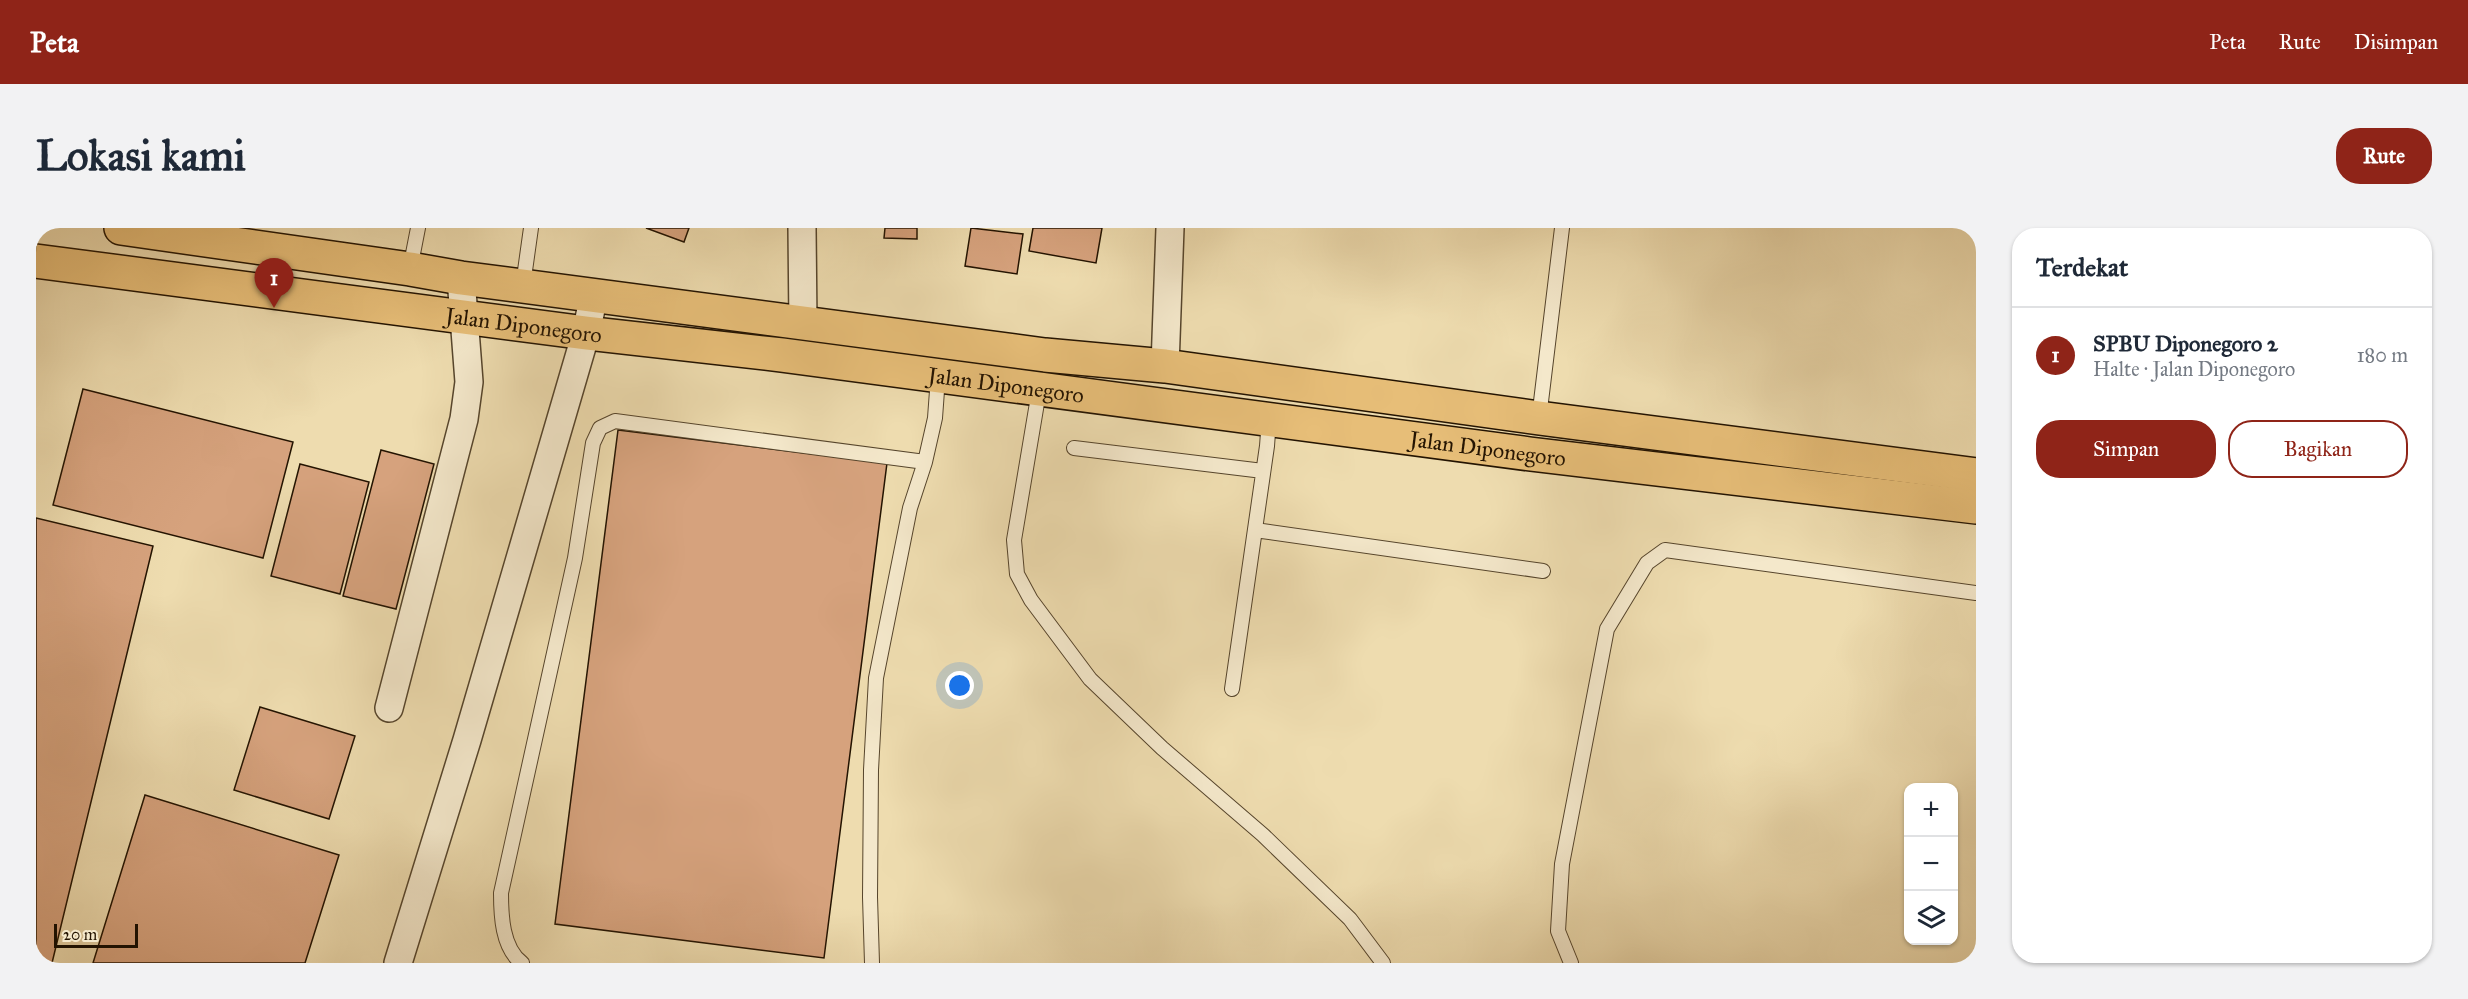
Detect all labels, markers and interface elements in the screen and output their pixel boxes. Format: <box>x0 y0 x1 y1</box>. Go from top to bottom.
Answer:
text: Peta <box>30 25 79 60</box>
text: Peta <box>2209 29 2246 55</box>
text: Rute <box>2279 29 2321 55</box>
text: Disimpan <box>2354 29 2438 55</box>
button: Rute <box>2336 128 2432 184</box>
text: Lokasi kami <box>36 130 246 182</box>
text: Terdekat <box>2036 251 2128 283</box>
pin: 1 <box>254 259 294 308</box>
street label: Jalan Diponegoro <box>442 302 603 349</box>
text: SPBU Diponegoro 2 <box>2093 330 2278 357</box>
text: 1 <box>2052 343 2059 367</box>
text: 180 m <box>2357 343 2408 367</box>
text: Halte · Jalan Diponegoro <box>2093 357 2295 381</box>
street label: Jalan Diponegoro <box>924 361 1086 409</box>
button: Simpan <box>2036 420 2216 478</box>
button: Bagikan <box>2228 420 2408 478</box>
street label: Jalan Diponegoro <box>1406 425 1567 472</box>
your location <box>945 671 974 700</box>
map controls <box>1904 783 1958 945</box>
button: + <box>1904 783 1958 837</box>
button: − <box>1904 837 1958 891</box>
button: layers <box>1904 891 1958 945</box>
scale bar <box>54 921 138 948</box>
text: 20 m <box>63 925 97 944</box>

